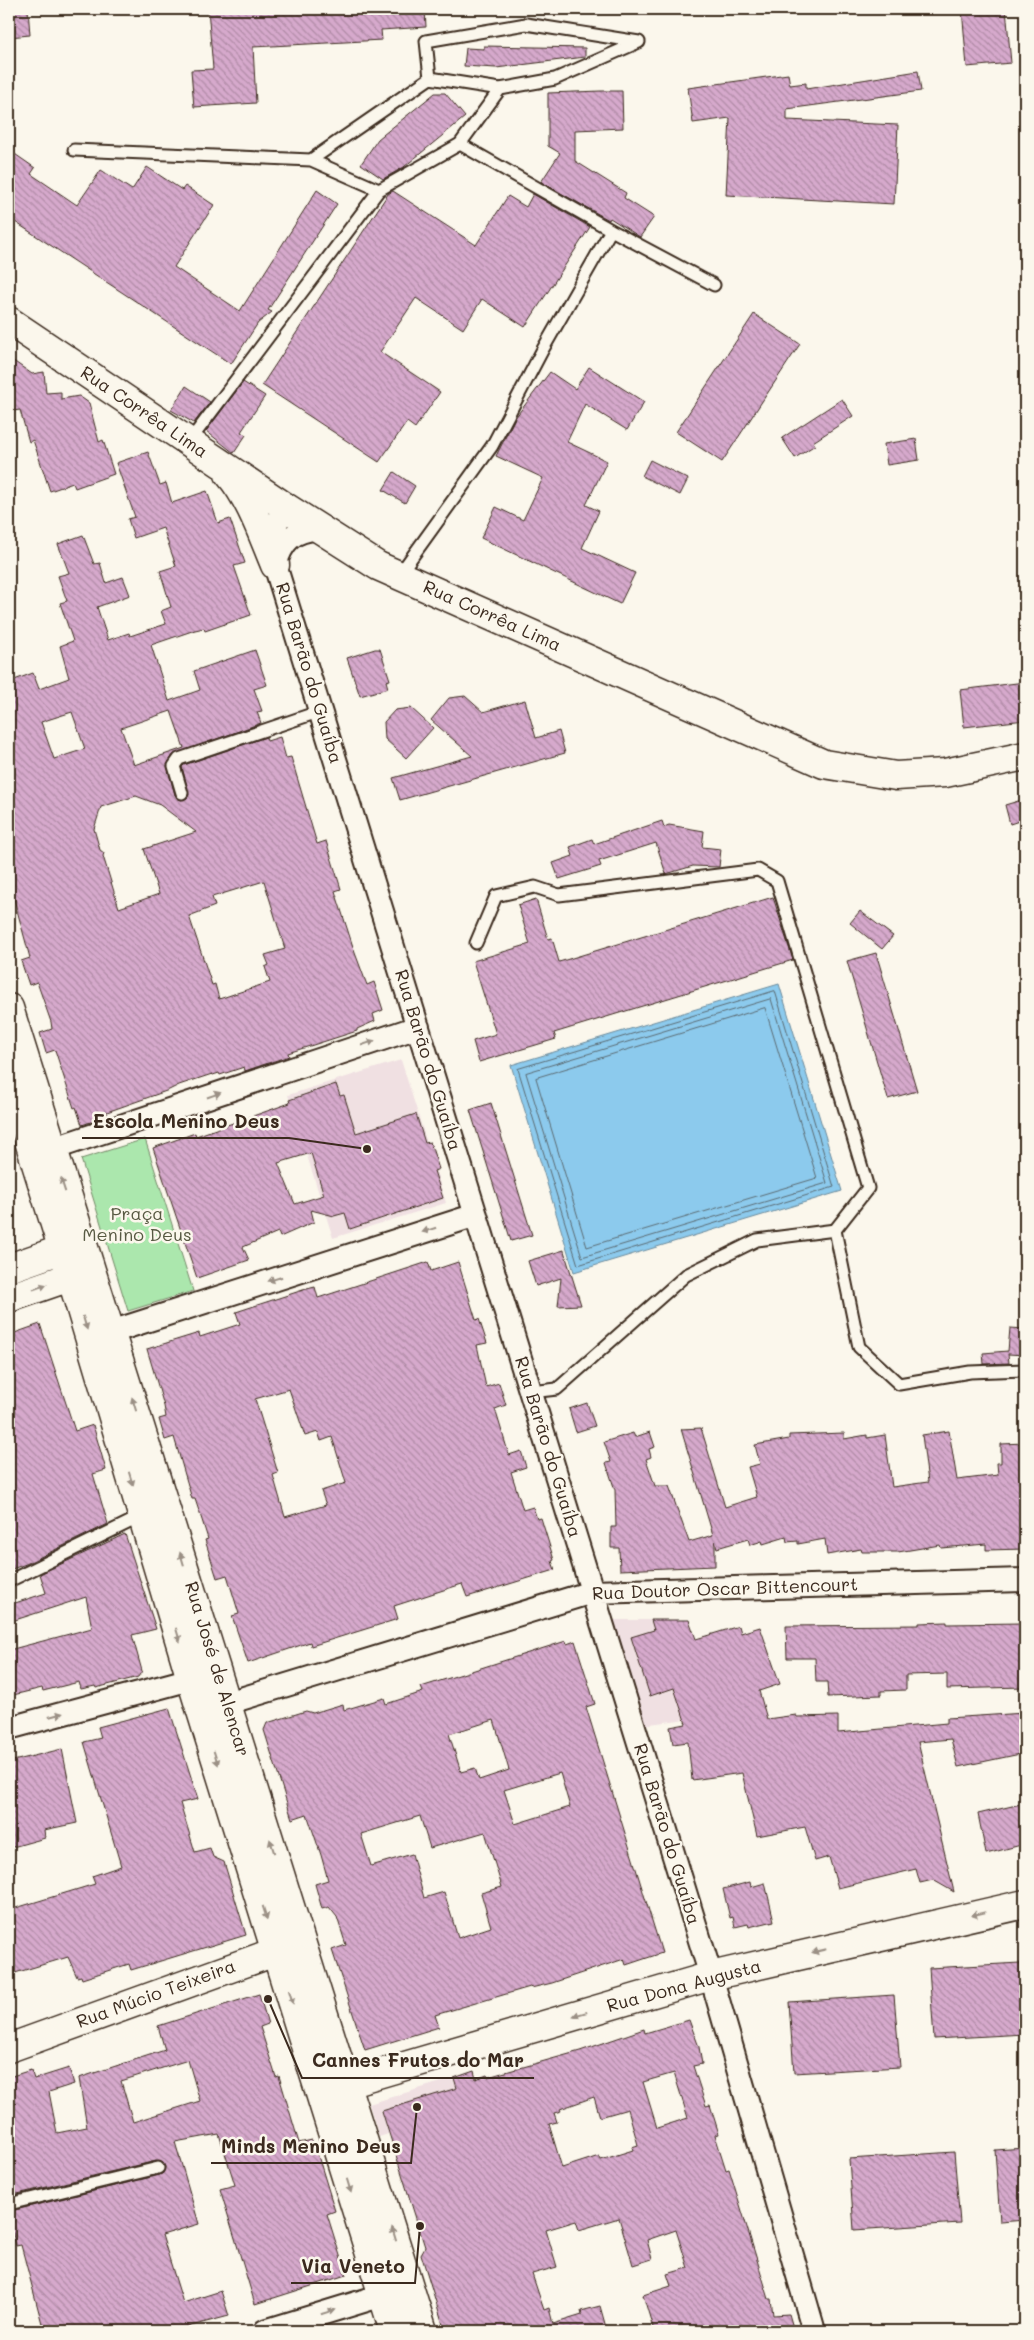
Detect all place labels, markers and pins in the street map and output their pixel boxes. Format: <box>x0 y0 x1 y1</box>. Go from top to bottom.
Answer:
callout: Escola Menino Deus <box>82 1104 289 1138</box>
callout: Cannes Frutos do Mar <box>302 2044 534 2078</box>
callout: Minds Menino Deus <box>211 2129 411 2163</box>
callout: Via Veneto <box>291 2249 415 2283</box>

